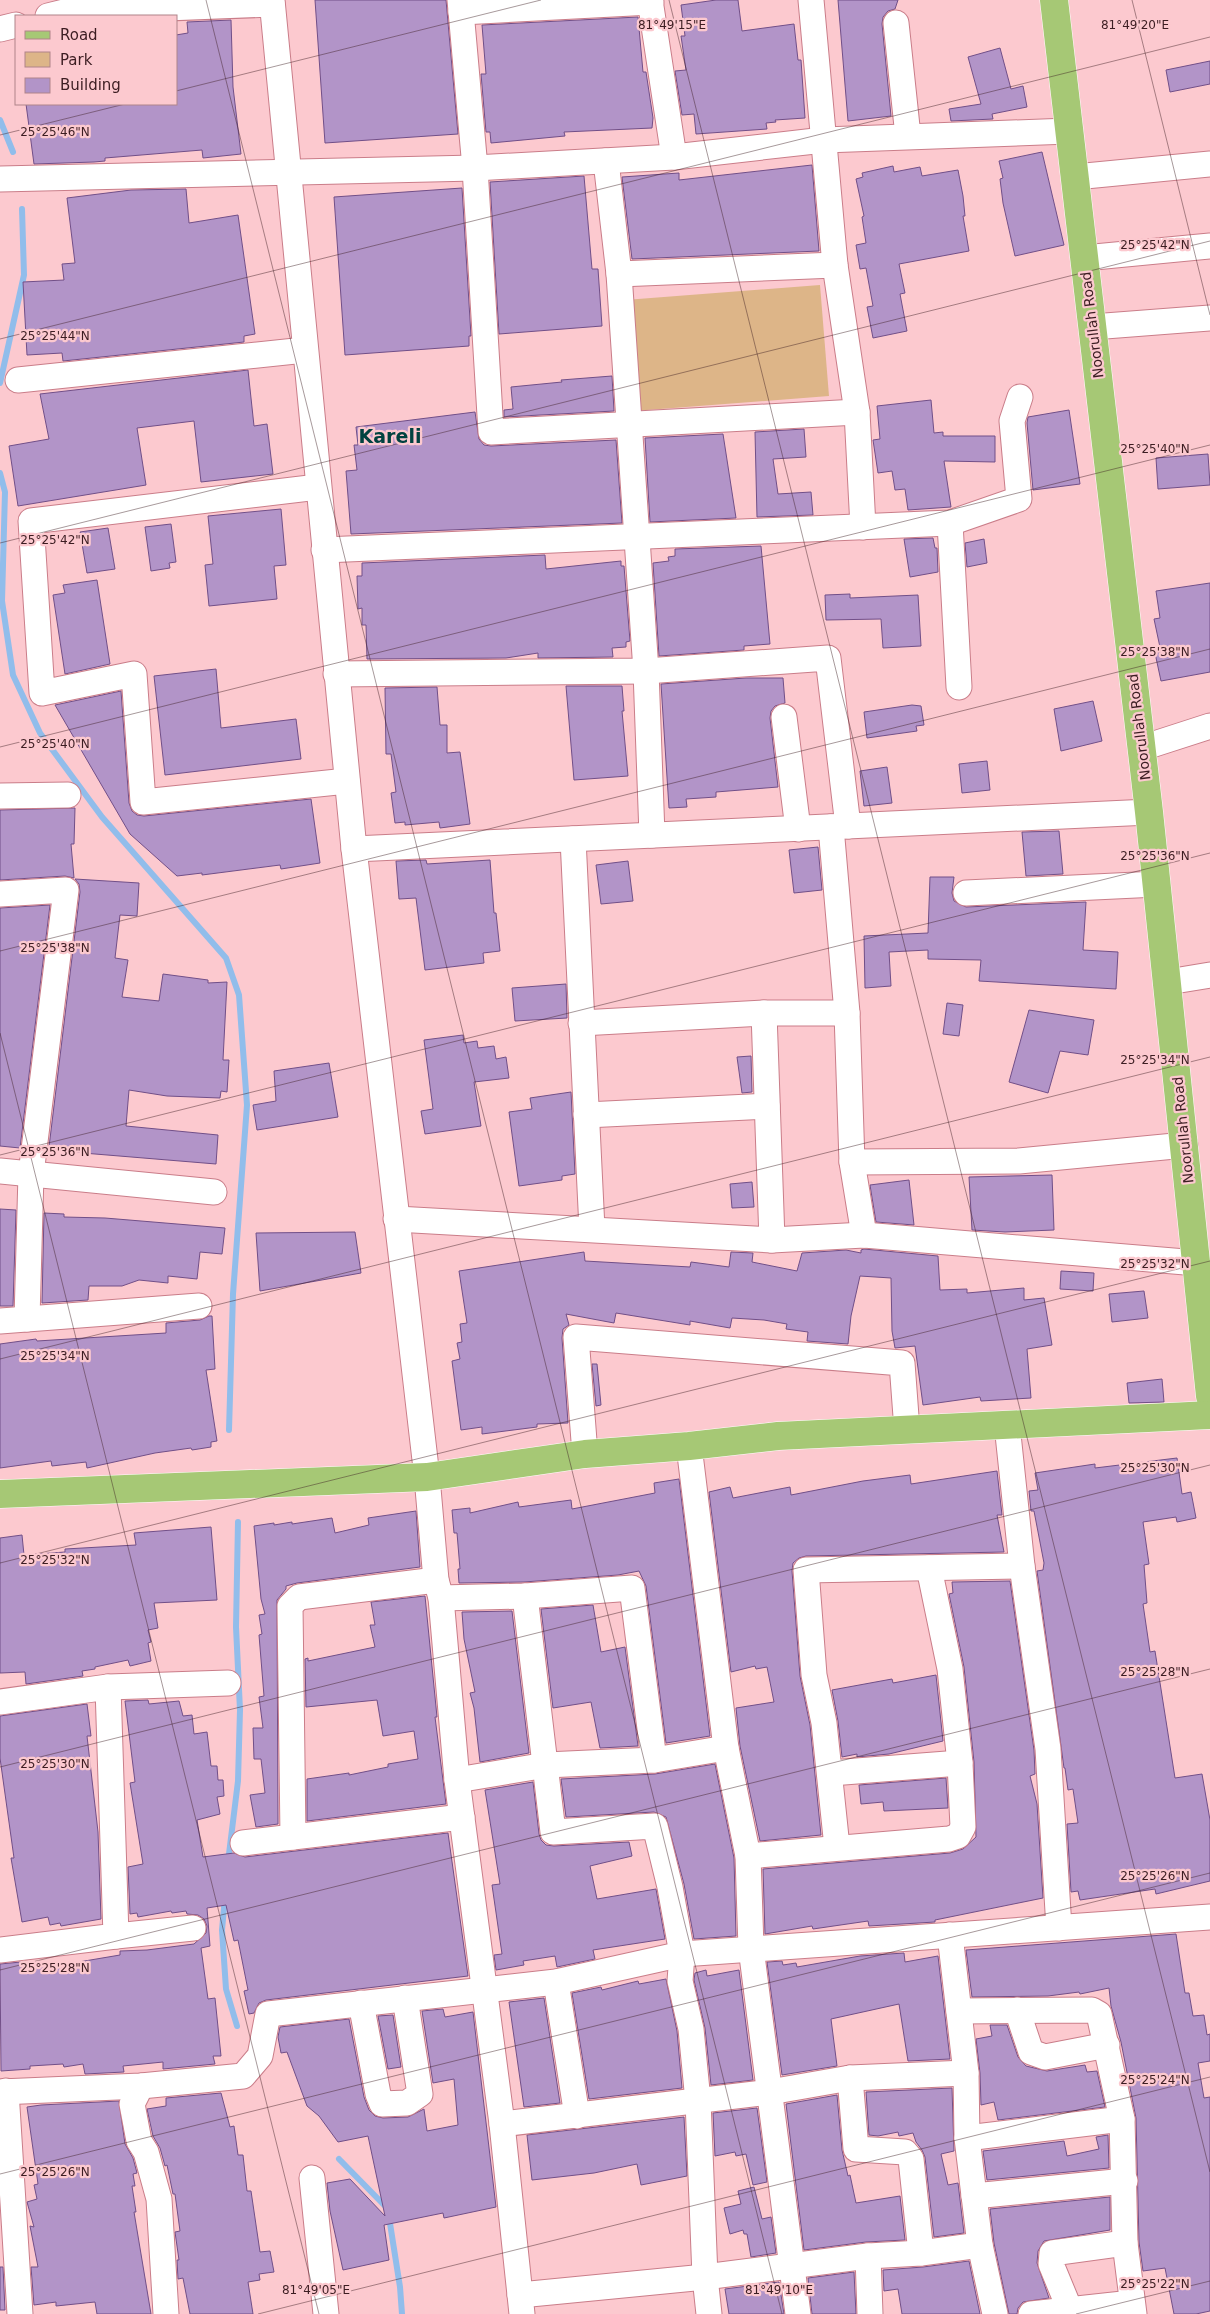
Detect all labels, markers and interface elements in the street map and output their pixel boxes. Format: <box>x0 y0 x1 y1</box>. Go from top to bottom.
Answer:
legend <box>15 15 178 105</box>
text: 81°49'15"E <box>638 18 706 32</box>
text: 81°49'20"E <box>1101 18 1169 32</box>
text: Road <box>60 26 98 44</box>
text: Park <box>60 51 93 69</box>
text: Building <box>60 76 121 94</box>
text: 25°25'46"N <box>20 125 90 139</box>
text: 25°25'42"N <box>1120 238 1190 252</box>
street label: Noorullah Road <box>1078 271 1106 379</box>
text: 25°25'44"N <box>20 329 90 343</box>
district label: Kareli <box>359 425 421 447</box>
text: 25°25'40"N <box>1120 442 1190 456</box>
text: 25°25'42"N <box>20 533 90 547</box>
text: 25°25'38"N <box>1120 645 1190 659</box>
street label: Noorullah Road <box>1125 673 1153 781</box>
text: 25°25'40"N <box>20 737 90 751</box>
text: 25°25'36"N <box>1120 849 1190 863</box>
text: 25°25'38"N <box>20 941 90 955</box>
text: 25°25'34"N <box>1120 1053 1190 1067</box>
street label: Noorullah Road <box>1169 1076 1197 1184</box>
text: 25°25'36"N <box>20 1145 90 1159</box>
text: 25°25'32"N <box>1120 1257 1190 1271</box>
text: 25°25'34"N <box>20 1349 90 1363</box>
text: 25°25'30"N <box>1120 1461 1190 1475</box>
text: 25°25'32"N <box>20 1553 90 1567</box>
text: 25°25'28"N <box>1120 1665 1190 1679</box>
text: 25°25'30"N <box>20 1757 90 1771</box>
text: 25°25'26"N <box>1120 1869 1190 1883</box>
text: 25°25'28"N <box>20 1961 90 1975</box>
text: 25°25'24"N <box>1120 2073 1190 2087</box>
text: 25°25'26"N <box>20 2165 90 2179</box>
text: 25°25'22"N <box>1120 2277 1190 2291</box>
text: 81°49'05"E <box>282 2283 350 2297</box>
text: 81°49'10"E <box>745 2283 813 2297</box>

